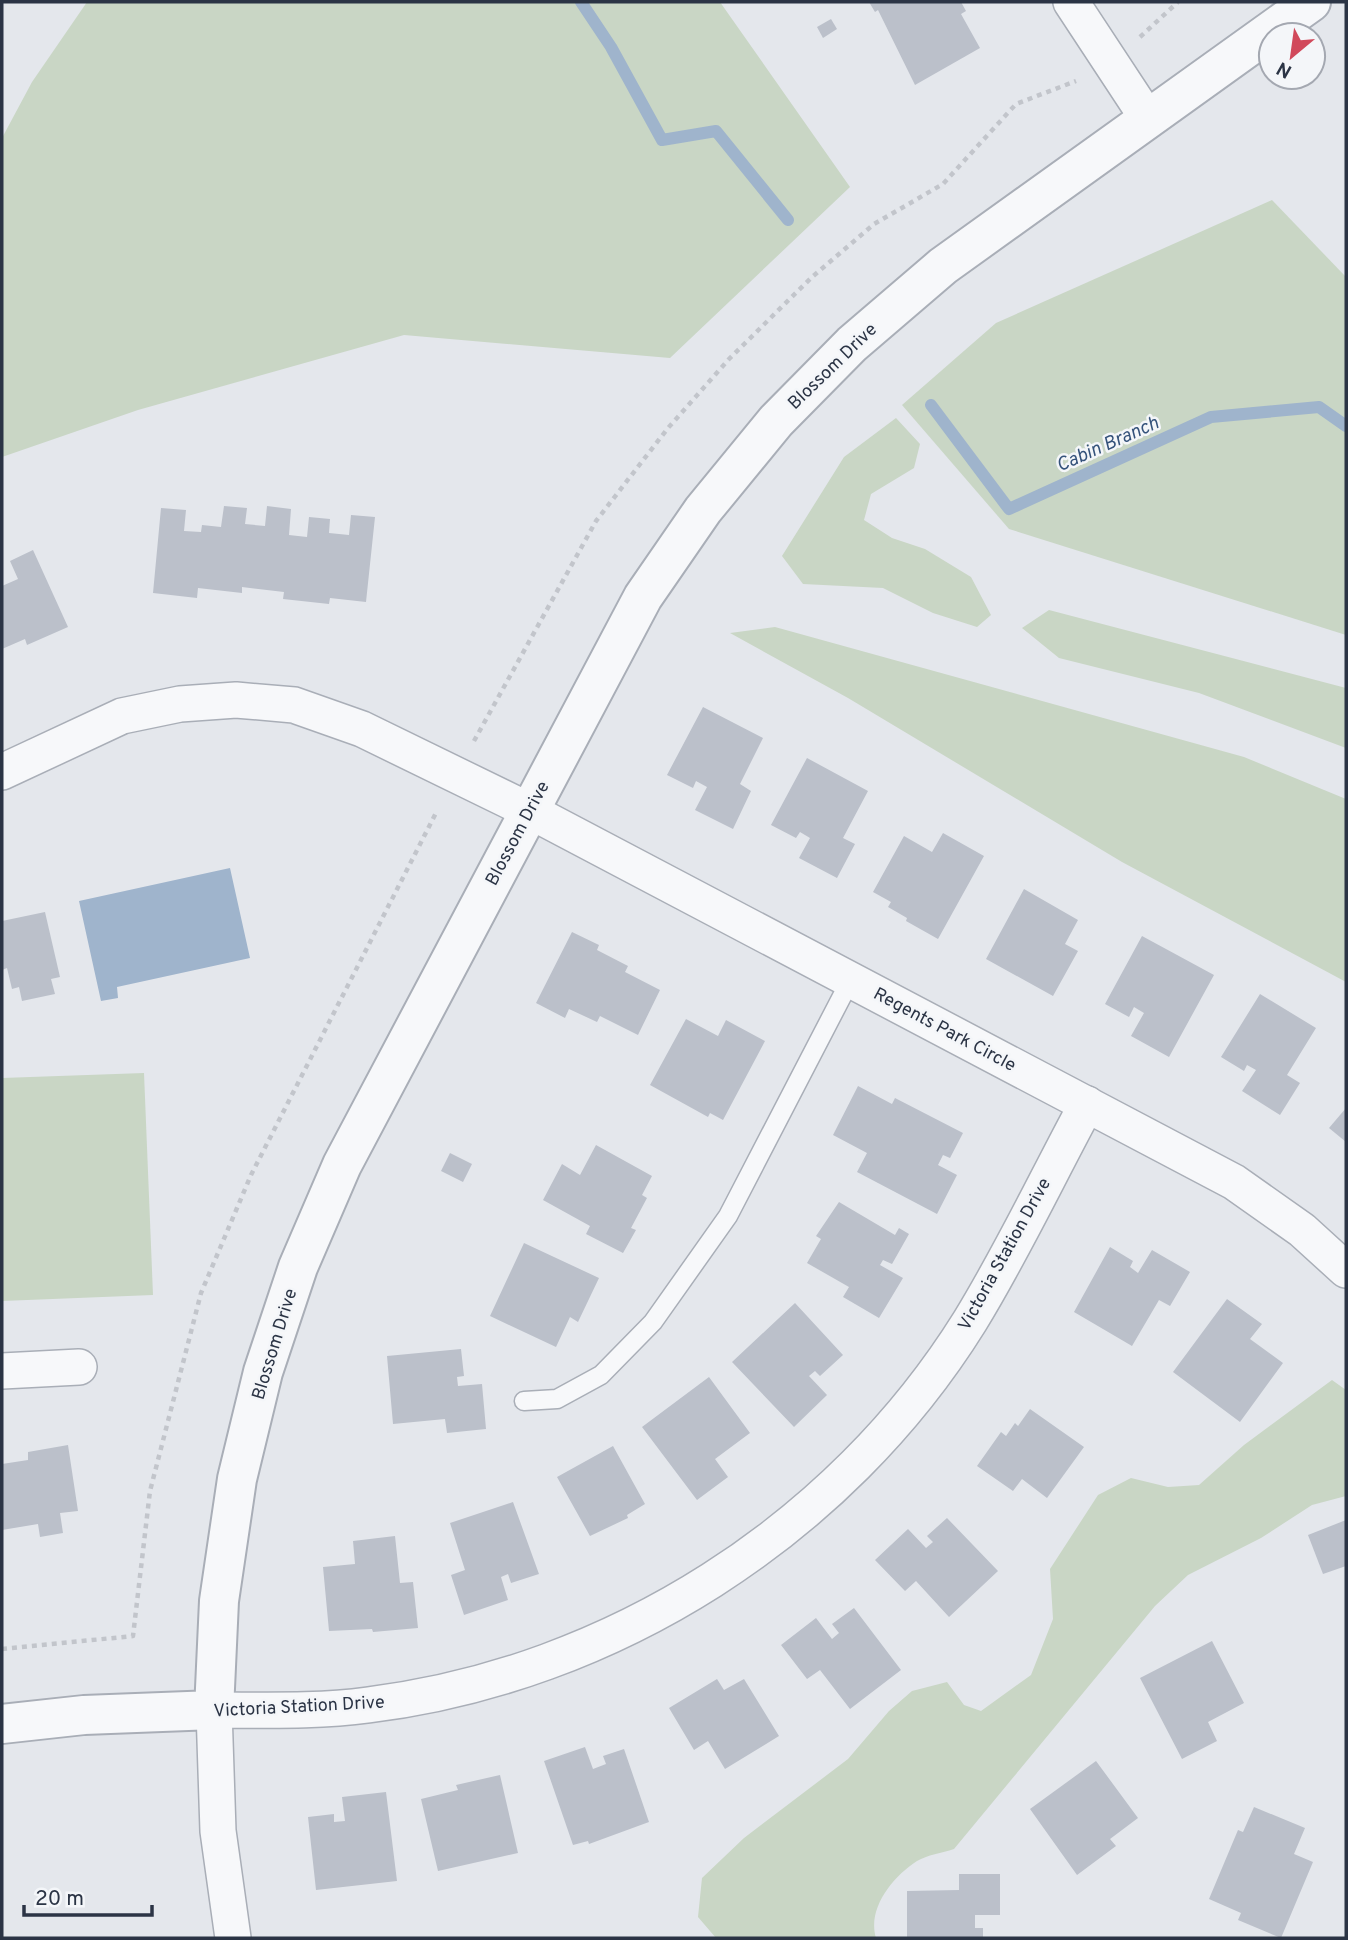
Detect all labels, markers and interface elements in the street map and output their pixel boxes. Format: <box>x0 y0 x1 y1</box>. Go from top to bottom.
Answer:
north arrow <box>1257 21 1327 91</box>
text: N <box>1273 55 1297 83</box>
street label: Blossom Drive <box>784 319 882 415</box>
water label: Cabin Branch <box>1053 411 1163 478</box>
street label: Blossom Drive <box>481 777 556 890</box>
street label: Regents Park Circle <box>869 983 1020 1078</box>
street label: Victoria Station Drive <box>954 1174 1057 1335</box>
street label: Blossom Drive <box>248 1286 303 1403</box>
street label: Victoria Station Drive <box>213 1692 385 1723</box>
scale bar <box>24 1874 152 1918</box>
text: 20 m <box>35 1886 84 1913</box>

